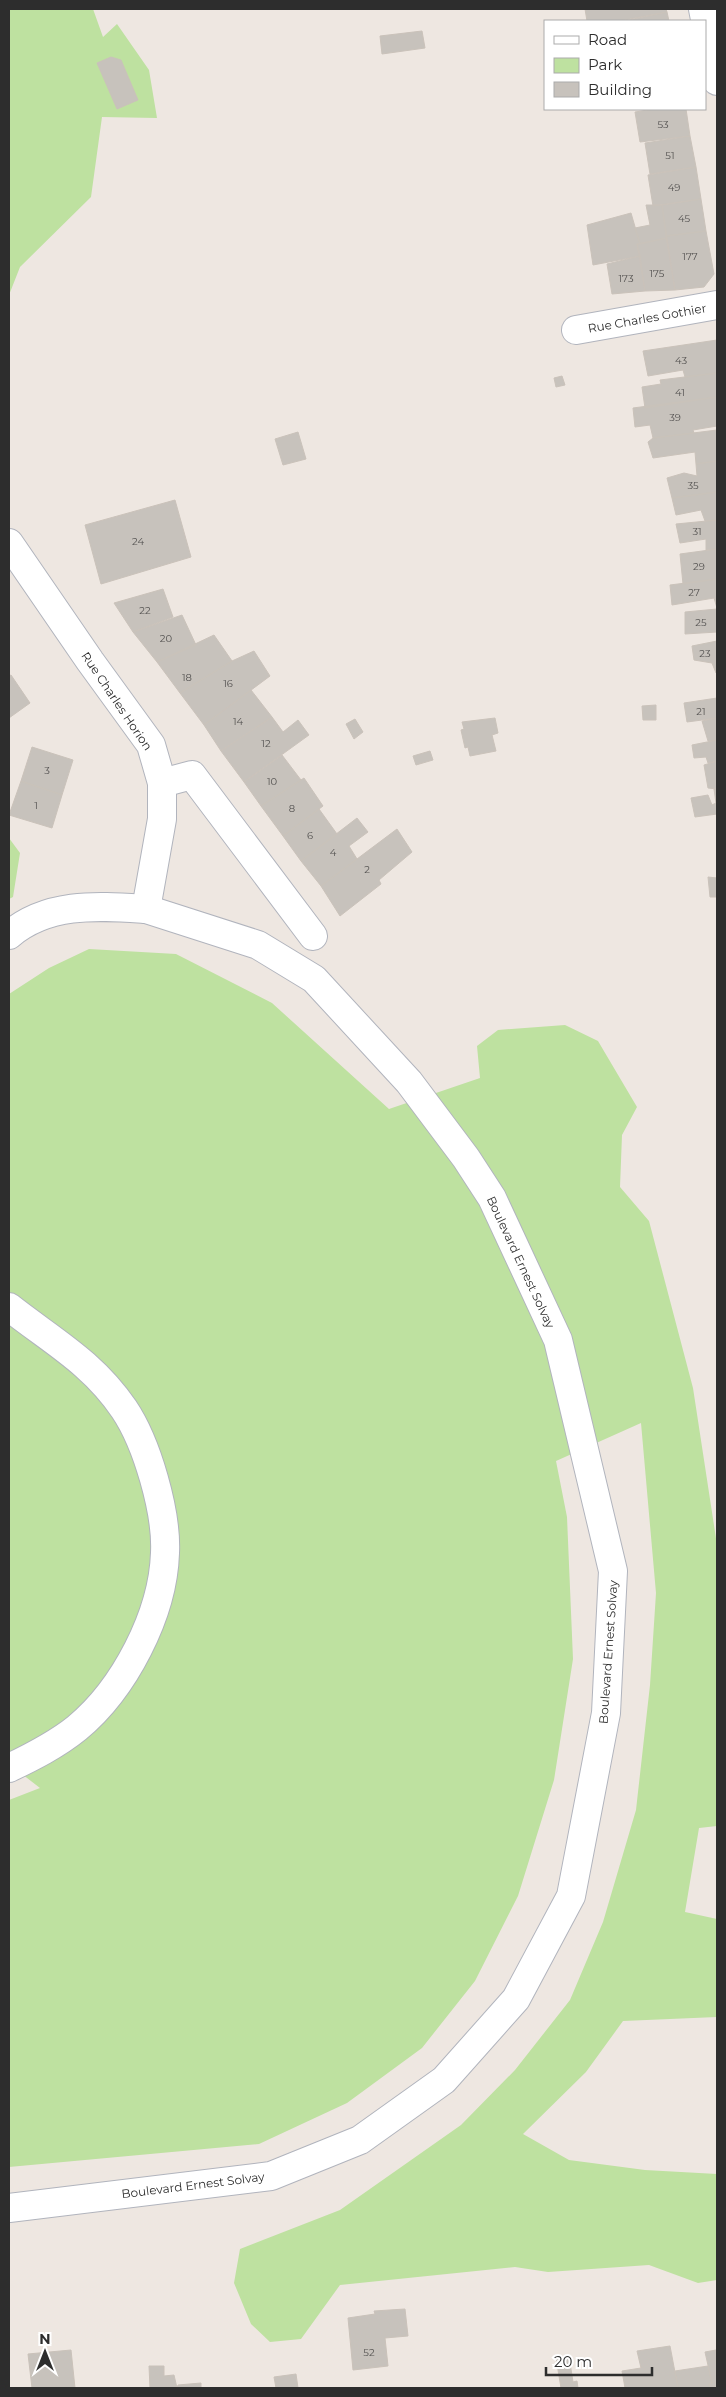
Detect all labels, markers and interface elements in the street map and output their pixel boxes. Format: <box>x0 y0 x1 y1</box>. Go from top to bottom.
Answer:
legend <box>544 20 706 110</box>
text: Road <box>588 30 627 49</box>
text: Park <box>588 55 622 74</box>
text: Building <box>588 80 652 99</box>
house number: 53 <box>657 118 669 131</box>
house number: 51 <box>665 149 675 162</box>
house number: 49 <box>668 181 680 194</box>
house number: 45 <box>678 212 690 225</box>
house number: 177 <box>682 250 698 263</box>
house number: 175 <box>650 267 665 280</box>
house number: 173 <box>618 272 634 285</box>
street label: Rue Charles Gothier <box>587 300 708 336</box>
house number: 43 <box>675 354 687 367</box>
house number: 41 <box>675 386 685 399</box>
house number: 39 <box>669 411 681 424</box>
house number: 35 <box>687 479 699 492</box>
house number: 31 <box>692 525 702 538</box>
house number: 24 <box>132 535 144 548</box>
house number: 29 <box>693 560 705 573</box>
house number: 27 <box>688 586 700 599</box>
house number: 22 <box>139 604 151 617</box>
house number: 25 <box>695 616 707 629</box>
house number: 20 <box>160 632 173 645</box>
house number: 23 <box>699 647 711 660</box>
street label: Rue Charles Horion <box>78 649 156 753</box>
house number: 18 <box>182 671 192 684</box>
house number: 16 <box>223 677 233 690</box>
house number: 21 <box>696 705 706 718</box>
house number: 14 <box>233 715 243 728</box>
house number: 12 <box>261 737 271 750</box>
house number: 3 <box>44 764 50 777</box>
house number: 10 <box>267 775 277 788</box>
house number: 1 <box>34 799 38 812</box>
house number: 8 <box>289 802 295 815</box>
house number: 6 <box>307 829 313 842</box>
house number: 4 <box>330 846 337 859</box>
house number: 2 <box>364 863 370 876</box>
street label: Boulevard Ernest Solvay <box>484 1194 558 1331</box>
street label: Boulevard Ernest Solvay <box>595 1579 621 1724</box>
street label: Boulevard Ernest Solvay <box>121 2169 266 2201</box>
north arrow <box>20 2327 70 2377</box>
text: N <box>39 2330 51 2348</box>
scale bar <box>546 2344 652 2376</box>
house number: 52 <box>363 2346 375 2359</box>
text: 20 m <box>554 2352 592 2371</box>

